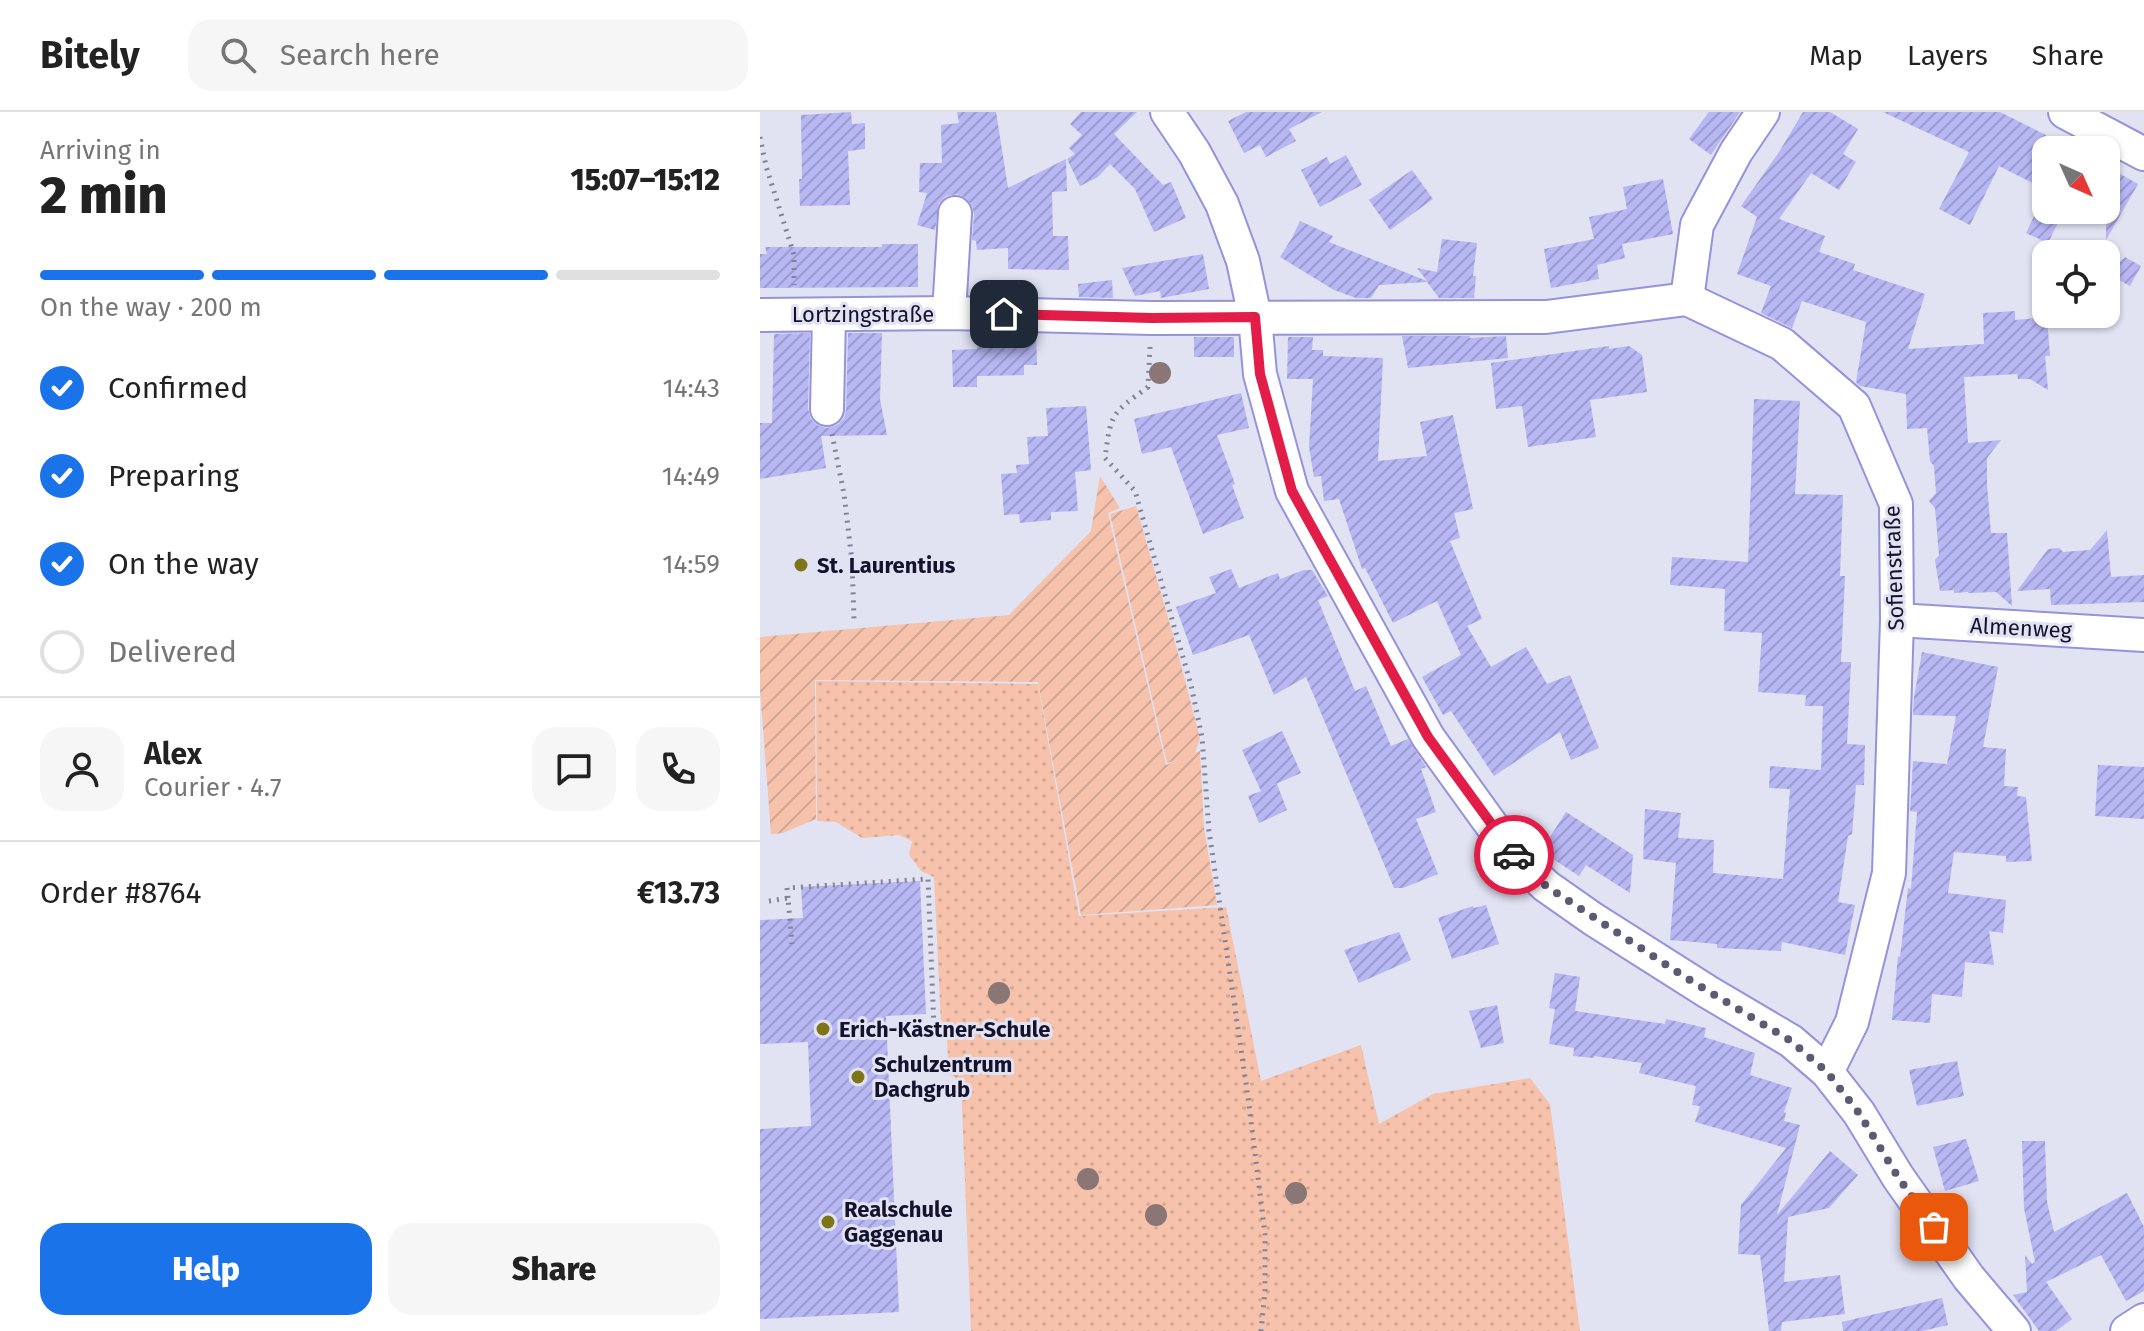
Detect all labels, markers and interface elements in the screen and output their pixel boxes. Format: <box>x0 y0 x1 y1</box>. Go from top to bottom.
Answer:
search box <box>188 19 748 91</box>
text: Bitely <box>40 32 140 78</box>
icon: search <box>216 33 260 77</box>
text: Search here <box>280 37 440 73</box>
text: Map <box>1809 39 1863 72</box>
text: Layers <box>1907 39 1988 72</box>
text: Share <box>2032 39 2104 72</box>
text: Arriving in <box>40 135 161 166</box>
north arrow <box>2032 136 2120 224</box>
map controls <box>2032 136 2120 328</box>
text: 15:07–15:12 <box>571 162 720 198</box>
text: 2 min <box>40 164 167 227</box>
button: locate <box>2032 240 2120 328</box>
pin <box>970 280 1038 348</box>
text: On the way · 200 m <box>40 292 262 323</box>
icon: home <box>982 292 1026 336</box>
street label: Lortzingstraße <box>792 301 934 328</box>
icon: check <box>40 366 84 410</box>
text: Confirmed <box>108 370 248 406</box>
text: 14:43 <box>662 373 720 404</box>
icon: check <box>40 454 84 498</box>
text: Preparing <box>108 458 239 494</box>
text: 14:49 <box>662 461 720 492</box>
street label: Sofienstraße <box>1878 505 1910 631</box>
icon: check <box>40 542 84 586</box>
text: On the way <box>108 546 259 582</box>
text: 14:59 <box>662 549 720 580</box>
place label: St. Laurentius <box>817 552 956 579</box>
marker: St. Laurentius <box>792 556 810 574</box>
street label: Almenweg <box>1969 612 2073 644</box>
text: Delivered <box>108 634 237 670</box>
button: person <box>40 727 124 811</box>
button: chat <box>532 727 616 811</box>
button: phone <box>636 727 720 811</box>
text: Alex <box>144 736 202 772</box>
text: Courier · 4.7 <box>144 772 282 803</box>
courier <box>1474 815 1554 895</box>
icon: car <box>1492 833 1536 877</box>
text: Order #8764 <box>40 875 201 911</box>
text: €13.73 <box>637 875 720 911</box>
place label: Erich-Kästner-Schule <box>839 1016 1050 1043</box>
marker: Erich-Kästner-Schule <box>814 1020 832 1038</box>
place label: Schulzentrum Dachgrub <box>874 1051 1012 1103</box>
marker: Schulzentrum Dachgrub <box>849 1068 867 1086</box>
pin <box>1900 1193 1968 1261</box>
place label: Realschule Gaggenau <box>844 1196 953 1248</box>
icon: bag <box>1912 1205 1956 1249</box>
marker: Realschule Gaggenau <box>819 1213 837 1231</box>
button: Help <box>40 1223 372 1315</box>
button: Share <box>388 1223 720 1315</box>

